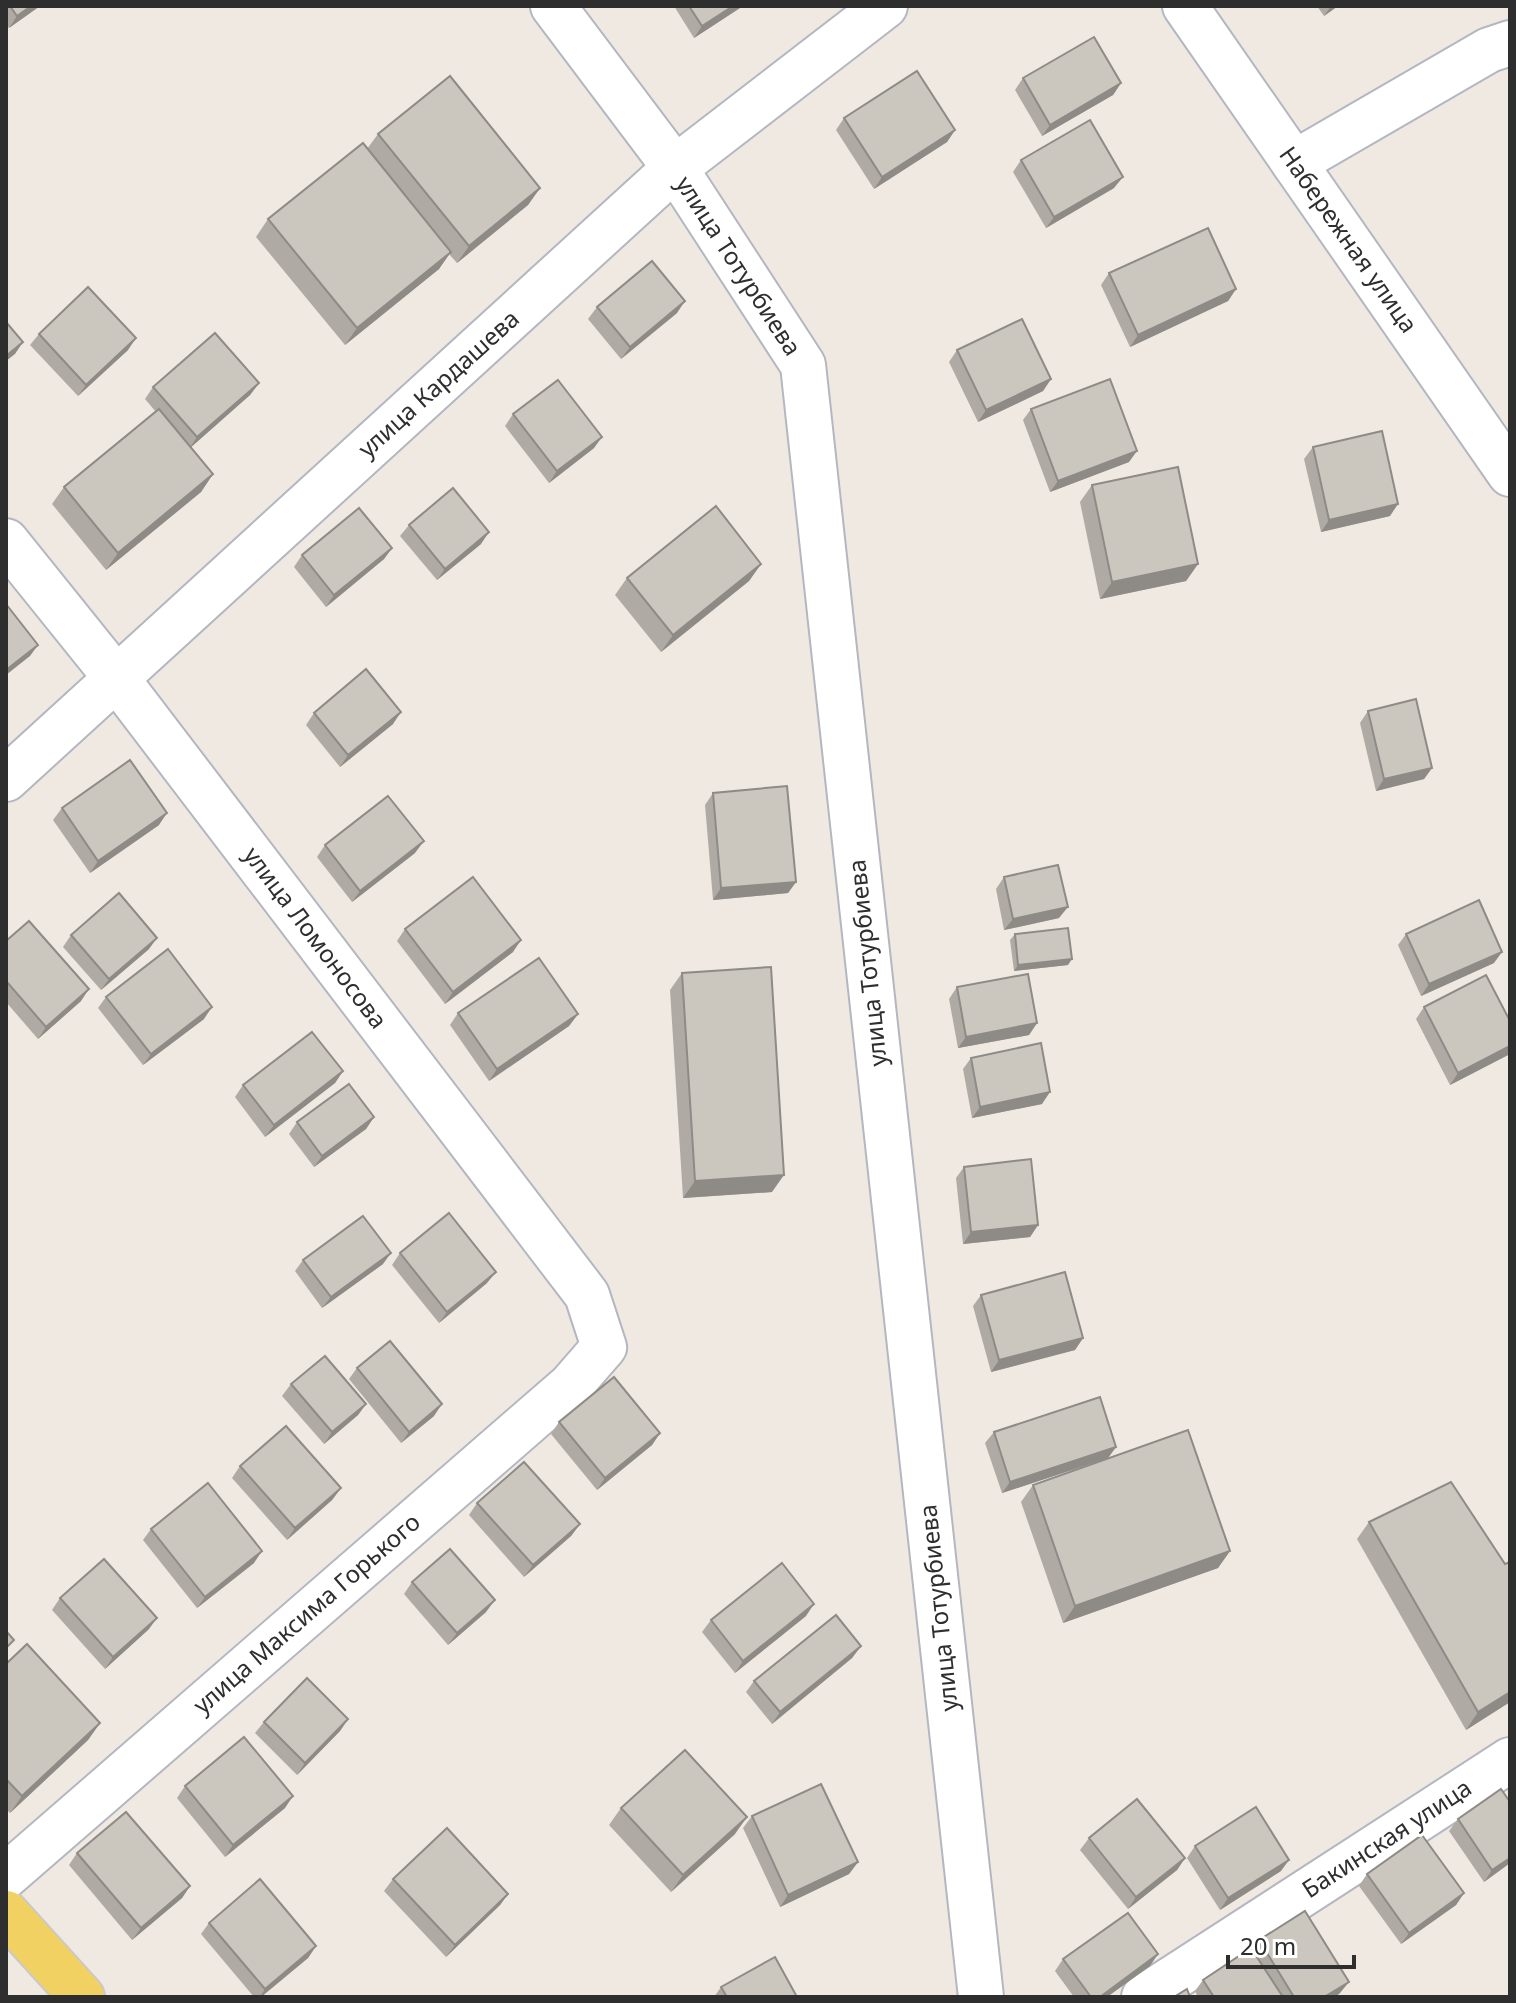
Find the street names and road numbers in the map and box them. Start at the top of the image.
street label: Набережная улица [1272,139,1426,339]
street label: улица Тотурбиева [669,169,810,361]
street label: улица Кардашева [350,302,526,464]
street label: улица Ломоносова [237,839,395,1035]
street label: улица Тотурбиева [839,858,894,1068]
street label: улица Тотурбиева [910,1503,965,1713]
street label: улица Максима Горького [186,1505,427,1721]
street label: Бакинская улица [1295,1771,1477,1905]

